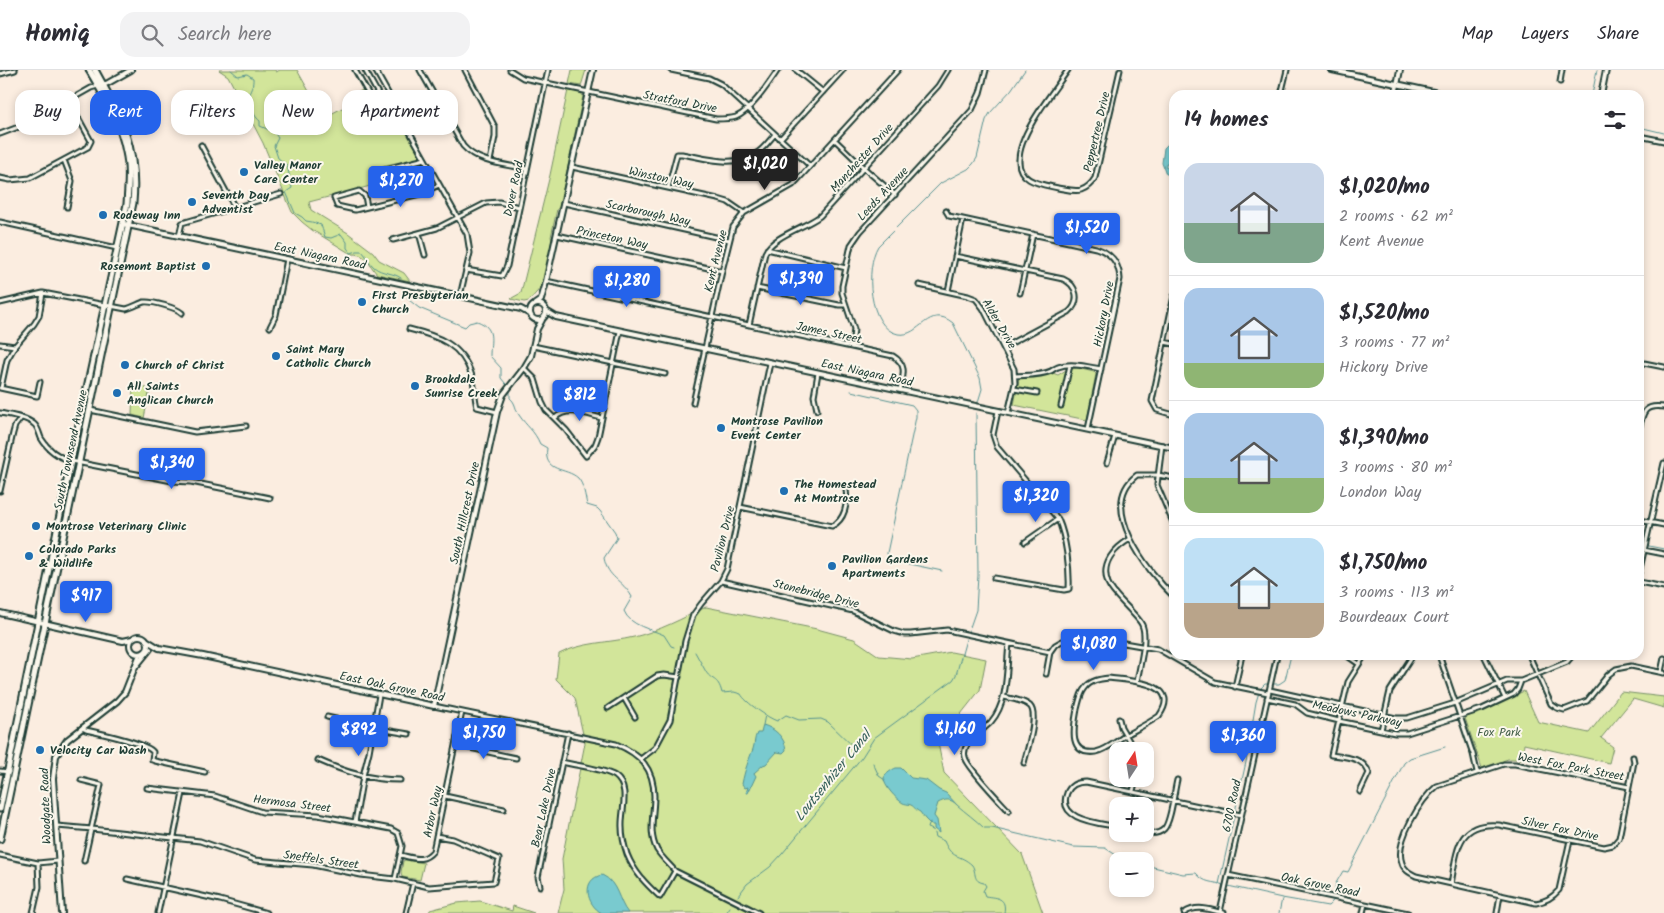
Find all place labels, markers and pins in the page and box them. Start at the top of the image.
pin: $1,020 [724,148,806,191]
place label: Valley Manor Care Center [254,156,322,189]
marker: Valley Manor Care Center [238,166,250,178]
pin: $1,270 [360,166,442,208]
place label: Seventh Day Adventist [202,186,270,219]
marker: Seventh Day Adventist [186,196,198,208]
place label: Rodeway Inn [113,206,181,225]
marker: Rodeway Inn [97,209,109,221]
pin: $1,520 [1046,212,1128,255]
place label: Rosemont Baptist [100,257,197,276]
marker: Rosemont Baptist [200,260,212,272]
pin: $1,390 [760,264,842,306]
pin: $1,280 [586,266,668,308]
place label: First Presbyterian Church [372,286,469,319]
marker: First Presbyterian Church [356,296,368,308]
place label: Saint Mary Catholic Church [286,340,371,373]
marker: Saint Mary Catholic Church [270,350,282,362]
place label: Church of Christ [135,356,225,375]
marker: Church of Christ [119,359,131,371]
place label: Brookdale Sunrise Creek [425,370,498,403]
place label: All Saints Anglican Church [127,377,214,410]
marker: Brookdale Sunrise Creek [409,380,421,392]
pin: $812 [550,380,610,422]
marker: All Saints Anglican Church [111,387,123,399]
place label: Montrose Pavilion Event Center [731,412,823,445]
marker: Montrose Pavilion Event Center [715,422,727,434]
pin: $1,340 [131,448,213,490]
place label: The Homestead At Montrose [794,475,877,508]
pin: $1,320 [995,480,1077,523]
marker: The Homestead At Montrose [778,485,790,497]
place label: Montrose Veterinary Clinic [46,517,187,536]
marker: Montrose Veterinary Clinic [30,520,42,532]
place label: Colorado Parks & Wildlife [39,540,117,573]
marker: Colorado Parks & Wildlife [23,550,35,562]
place label: Pavilion Gardens Apartments [842,550,929,583]
marker: Pavilion Gardens Apartments [826,560,838,572]
pin: $917 [56,580,116,623]
pin: $1,080 [1053,628,1135,671]
pin: $892 [329,714,389,757]
pin: $1,160 [914,714,996,756]
pin: $1,750 [443,718,525,760]
pin: $1,360 [1202,720,1284,763]
place label: Velocity Car Wash [50,741,147,760]
marker: Velocity Car Wash [34,744,46,756]

